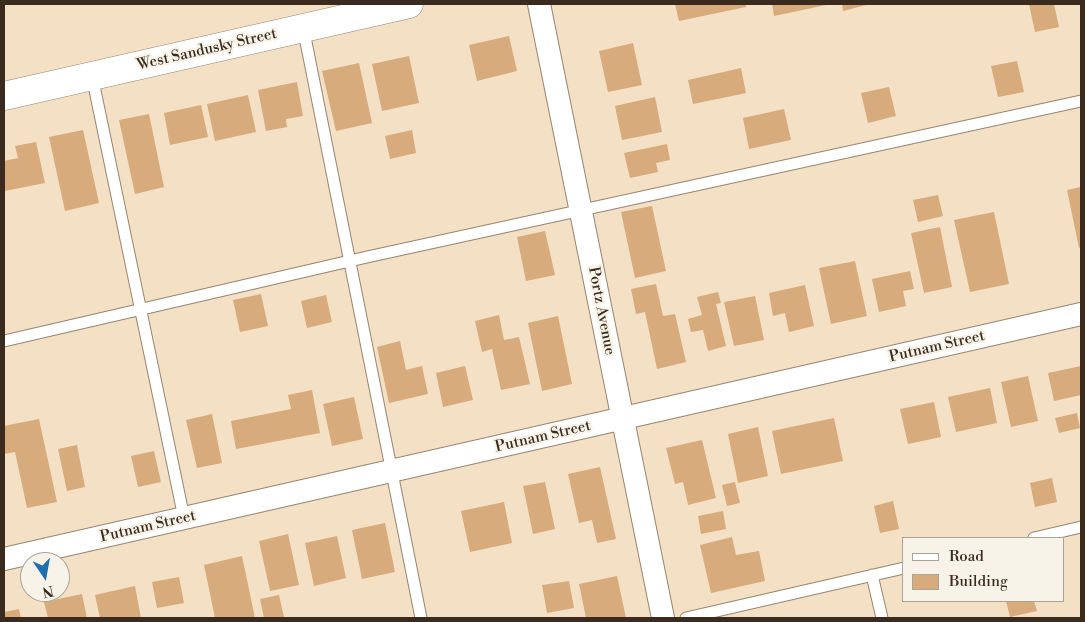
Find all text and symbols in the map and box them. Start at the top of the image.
street label: West Sandusky Street [135,25,279,75]
street label: Portz Avenue [584,265,618,357]
street label: Putnam Street [887,327,987,367]
street label: Putnam Street [493,417,593,457]
street label: Putnam Street [98,507,198,547]
legend [902,537,1065,602]
text: Road [949,547,984,566]
north arrow [20,552,70,602]
text: Building [949,572,1008,591]
text: N [41,581,55,601]

